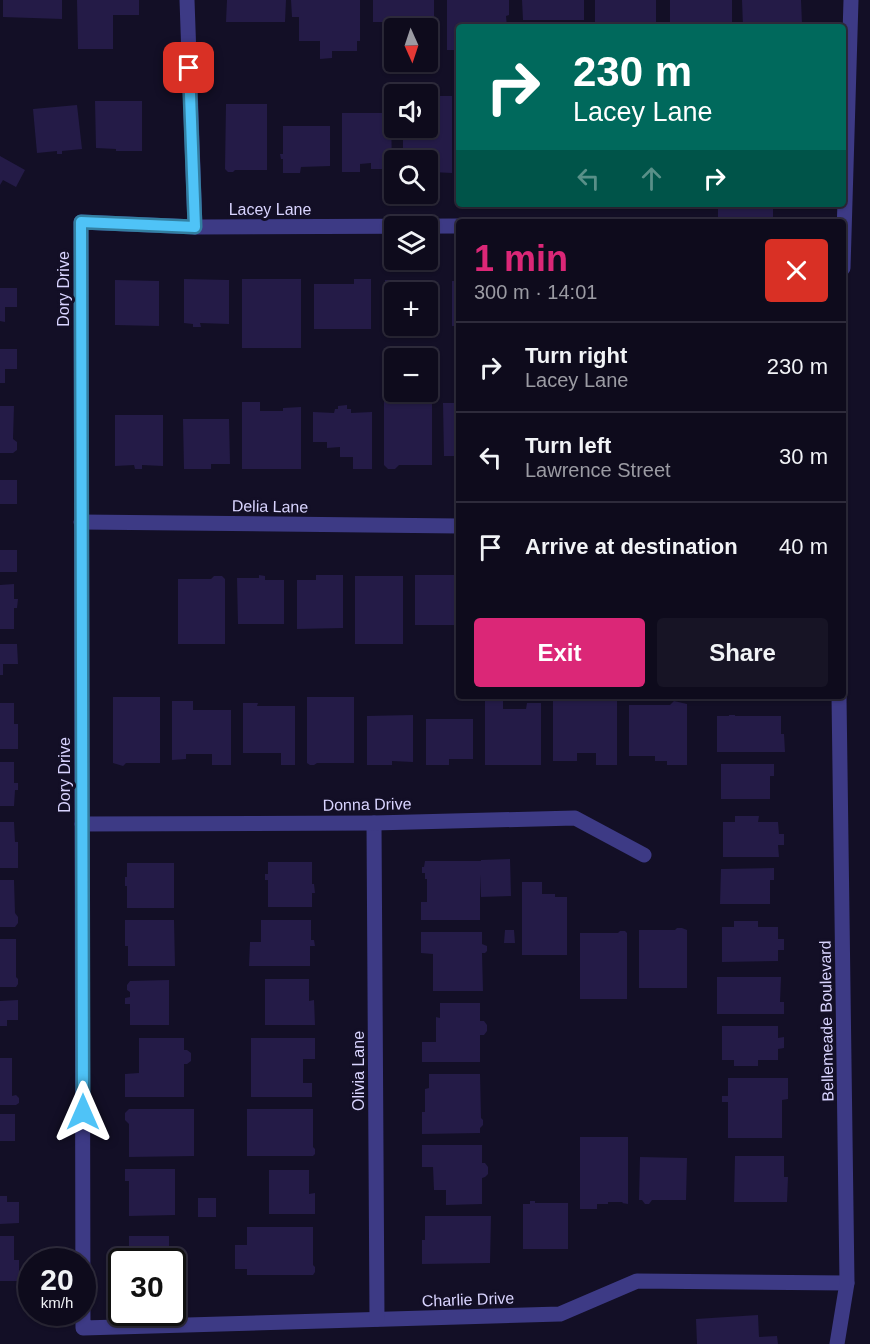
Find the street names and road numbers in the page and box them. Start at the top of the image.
street label: Lacey Lane [229,201,311,218]
street label: Dory Drive [55,251,72,327]
street label: Delia Lane [232,497,308,516]
street label: Dory Drive [56,737,73,813]
street label: Donna Drive [322,795,412,814]
street label: Bellemeade Boulevard [817,940,836,1102]
street label: Olivia Lane [350,1031,367,1111]
street label: Charlie Drive [422,1289,515,1310]

